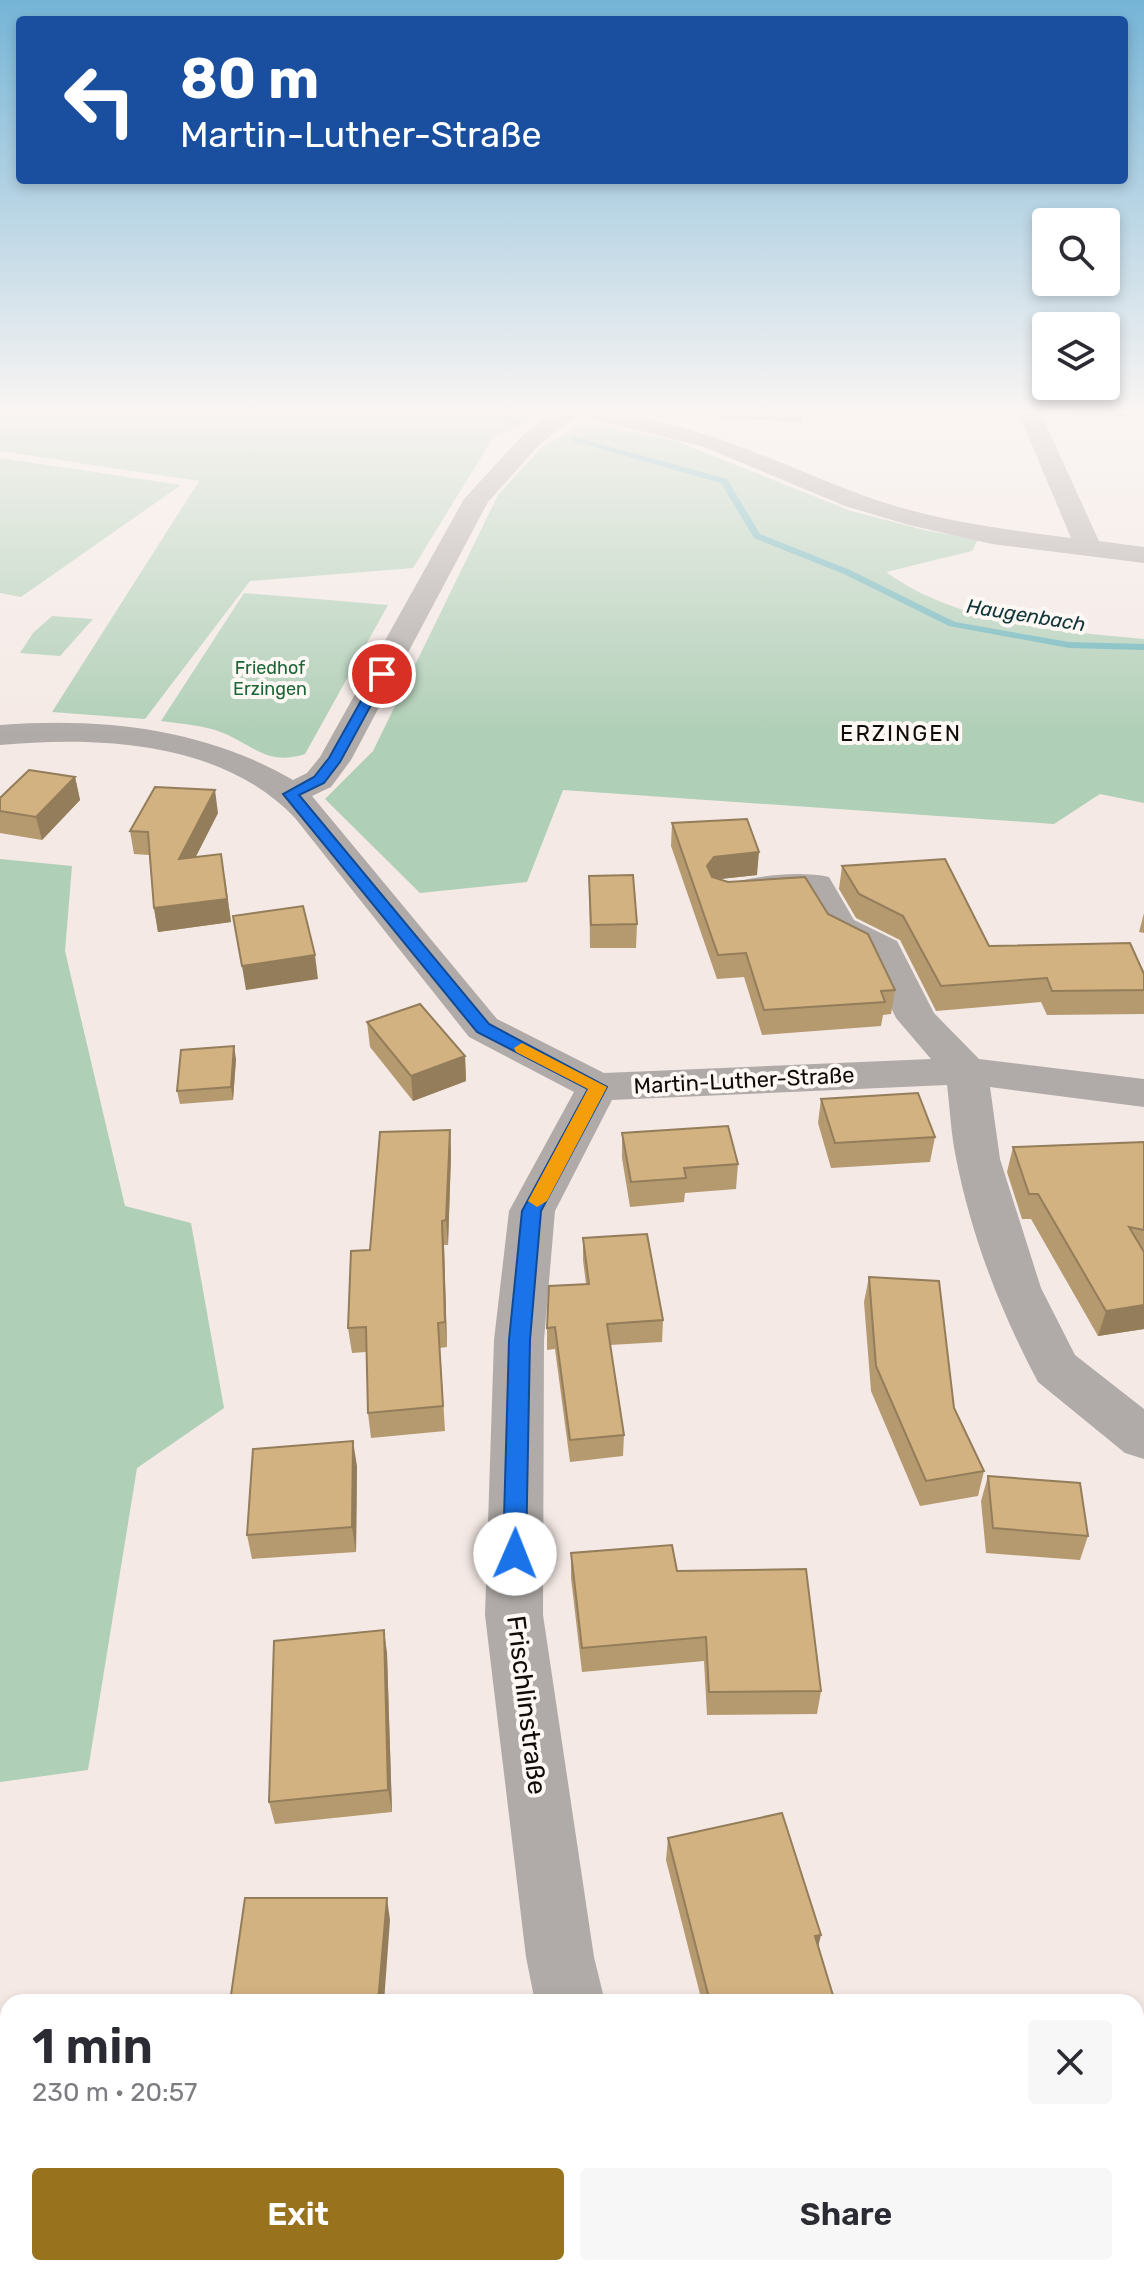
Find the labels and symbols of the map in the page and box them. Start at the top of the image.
water label: Haugenbach [965,594,1087,636]
pin [348,640,416,708]
park label: Friedhof Erzingen [233,657,307,700]
district label: ERZINGEN [840,720,962,747]
street label: Martin-Luther-Straße [633,1061,855,1100]
position arrow [473,1512,557,1596]
street label: Frischlinstraße [500,1614,553,1796]

